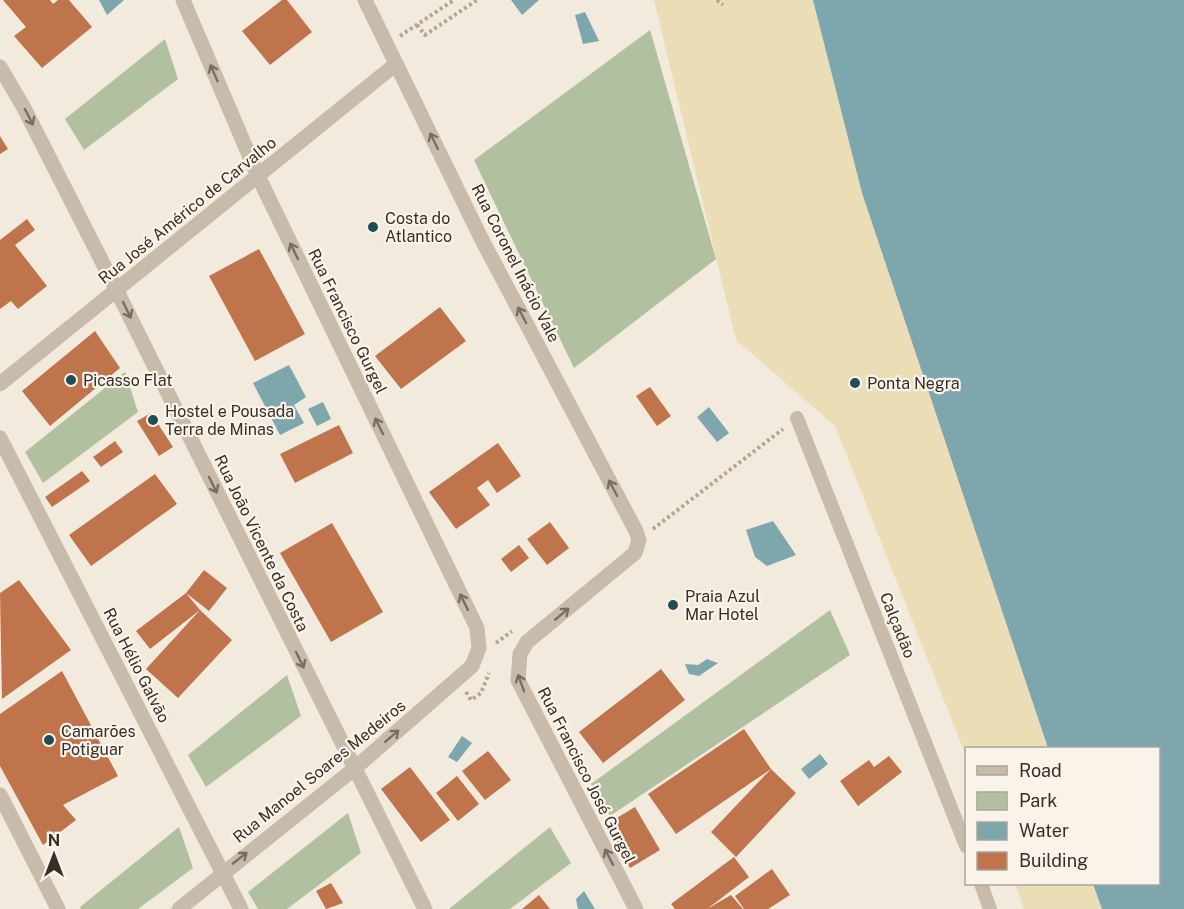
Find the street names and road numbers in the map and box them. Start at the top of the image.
street label: Rua José Américo de Carvalho [95,133,280,288]
street label: Rua Coronel Inácio Vale [467,181,564,345]
street label: Rua Francisco Gurgel [304,246,391,397]
street label: Rua João Vicente da Costa [210,452,313,635]
street label: Calçadão [876,590,919,661]
street label: Rua Hélio Galvão [99,605,174,726]
street label: Rua Francisco José Gurgel [534,684,639,867]
street label: Rua Manoel Soares Medeiros [229,696,409,847]

